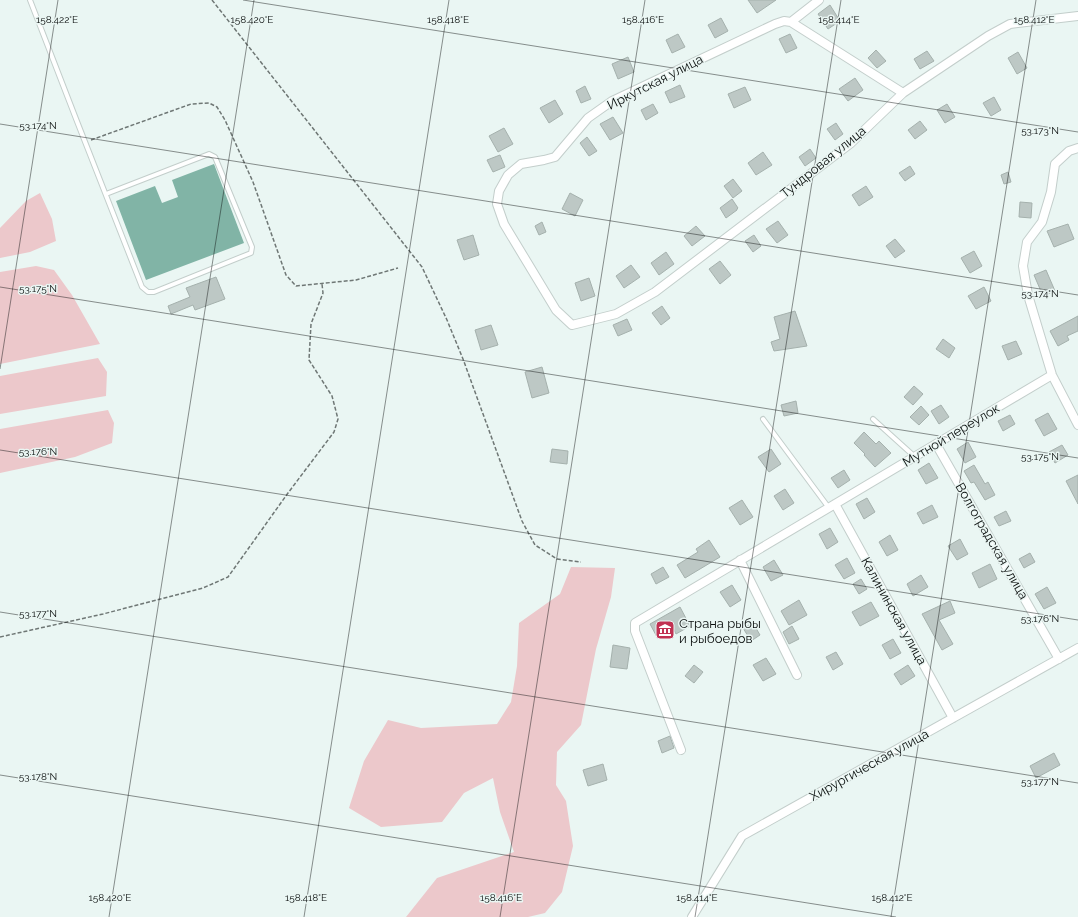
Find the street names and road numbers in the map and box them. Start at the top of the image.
street label: Иркутская улица [605,51,705,113]
street label: Тундровая улица [777,123,869,201]
street label: Мутной переулок [900,400,1002,470]
street label: Волгоградская улица [952,480,1032,602]
street label: Калининская улица [858,555,930,667]
street label: Хирургическая улица [807,726,931,804]

